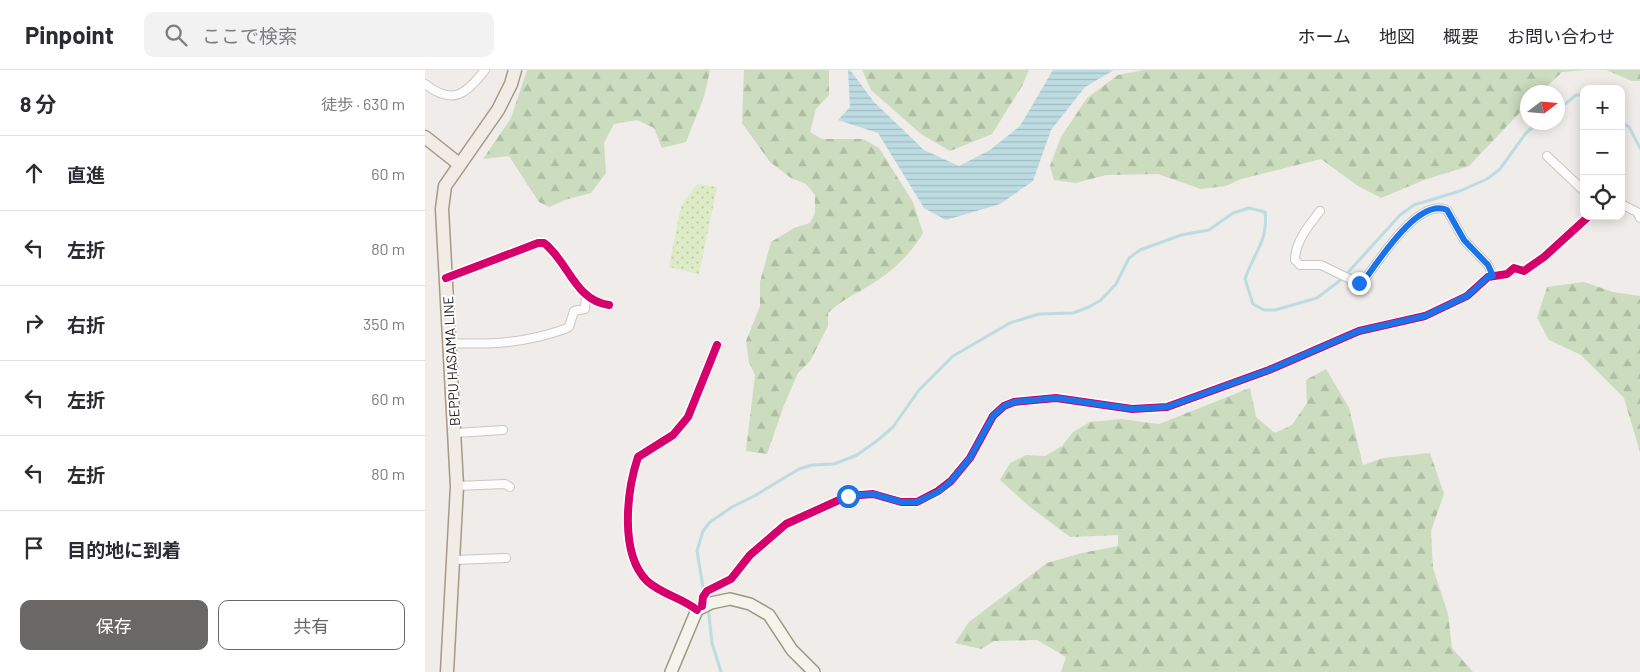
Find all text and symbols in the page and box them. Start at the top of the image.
search box [144,12,494,57]
text: Pinpoint [25,20,114,49]
icon: search [162,21,190,49]
text: ここで検索 [202,24,297,47]
text: ホーム [1298,25,1351,47]
text: 地図 [1379,25,1415,47]
text: 概要 [1443,25,1479,47]
text: お問い合わせ [1507,25,1615,47]
north arrow [1520,85,1565,130]
map controls [1580,85,1625,220]
button: + [1580,85,1625,130]
text: 8 分 [20,91,57,116]
text: 徒歩 · 630 m [321,94,405,113]
button: − [1580,130,1625,175]
icon: ahead [20,159,48,187]
text: 直進 [67,163,105,186]
text: 60 m [371,164,405,183]
button: locate [1580,175,1625,220]
icon: left [20,234,48,262]
text: 左折 [67,238,105,261]
text: 80 m [371,239,405,258]
route end [1348,272,1371,295]
street label: BEPPU HASAMA LINE [439,296,463,426]
icon: right [20,309,48,337]
text: 右折 [67,313,105,336]
text: 350 m [363,314,405,333]
icon: left [20,384,48,412]
text: 左折 [67,388,105,411]
text: 60 m [371,389,405,408]
icon: left [20,459,48,487]
text: 左折 [67,463,105,486]
text: 80 m [371,464,405,483]
route start [837,485,860,508]
icon: arrive [20,534,48,562]
text: 目的地に到着 [67,538,181,561]
button: 保存 [20,600,208,650]
button: 共有 [218,600,405,650]

